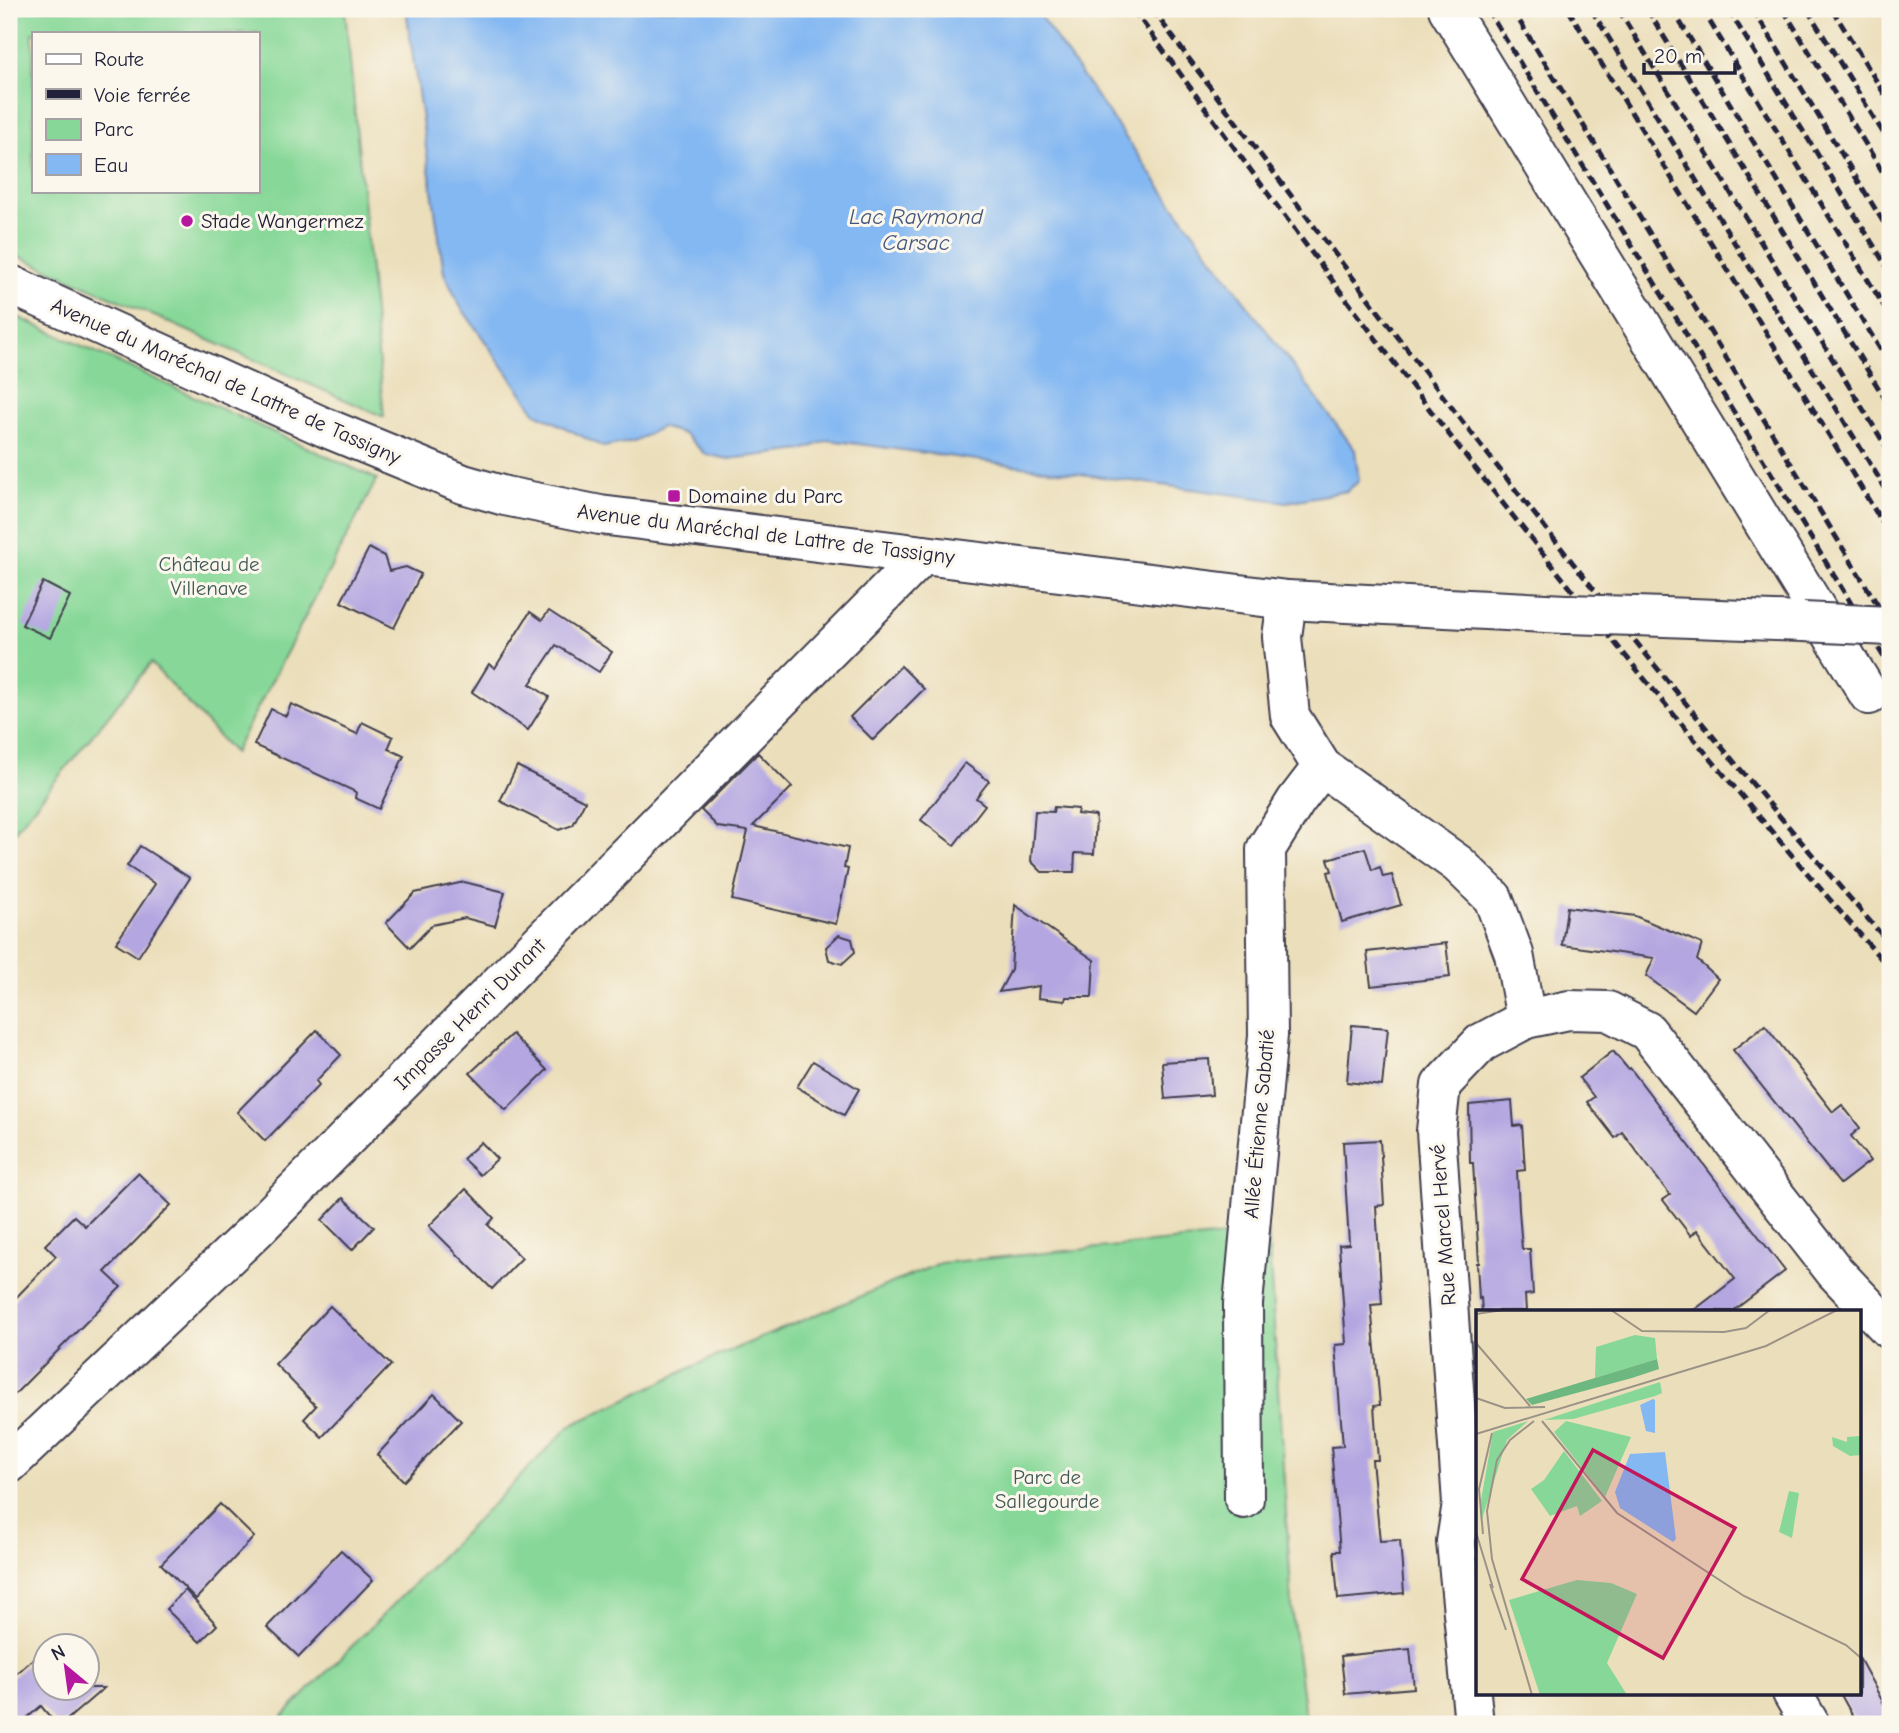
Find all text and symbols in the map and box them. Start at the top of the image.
legend [32,32,259,192]
scale bar [1644,32,1734,76]
text: 20 m [1654,44,1702,68]
text: Route [94,47,144,71]
text: Voie ferrée [94,83,191,107]
text: Parc [94,117,134,141]
text: Eau [94,153,128,177]
water label: Lac Raymond Carsac [849,203,984,256]
place label: Stade Wangermez [201,209,364,233]
marker: Stade Wangermez [179,213,195,229]
street label: Avenue du Maréchal de Lattre de Tassigny [47,293,405,470]
place label: Domaine du Parc [688,484,843,508]
marker: Domaine du Parc [666,488,682,504]
street label: Avenue du Maréchal de Lattre de Tassigny [576,499,957,569]
park label: Château de Villenave [158,552,260,600]
street label: Impasse Henri Dunant [389,933,551,1095]
street label: Allée Étienne Sabatié [1239,1028,1279,1220]
street label: Rue Marcel Hervé [1425,1143,1461,1307]
inset map [1476,1310,1860,1694]
park label: Parc de Sallegourde [995,1465,1099,1513]
north arrow [32,1632,102,1702]
text: N [47,1640,69,1666]

